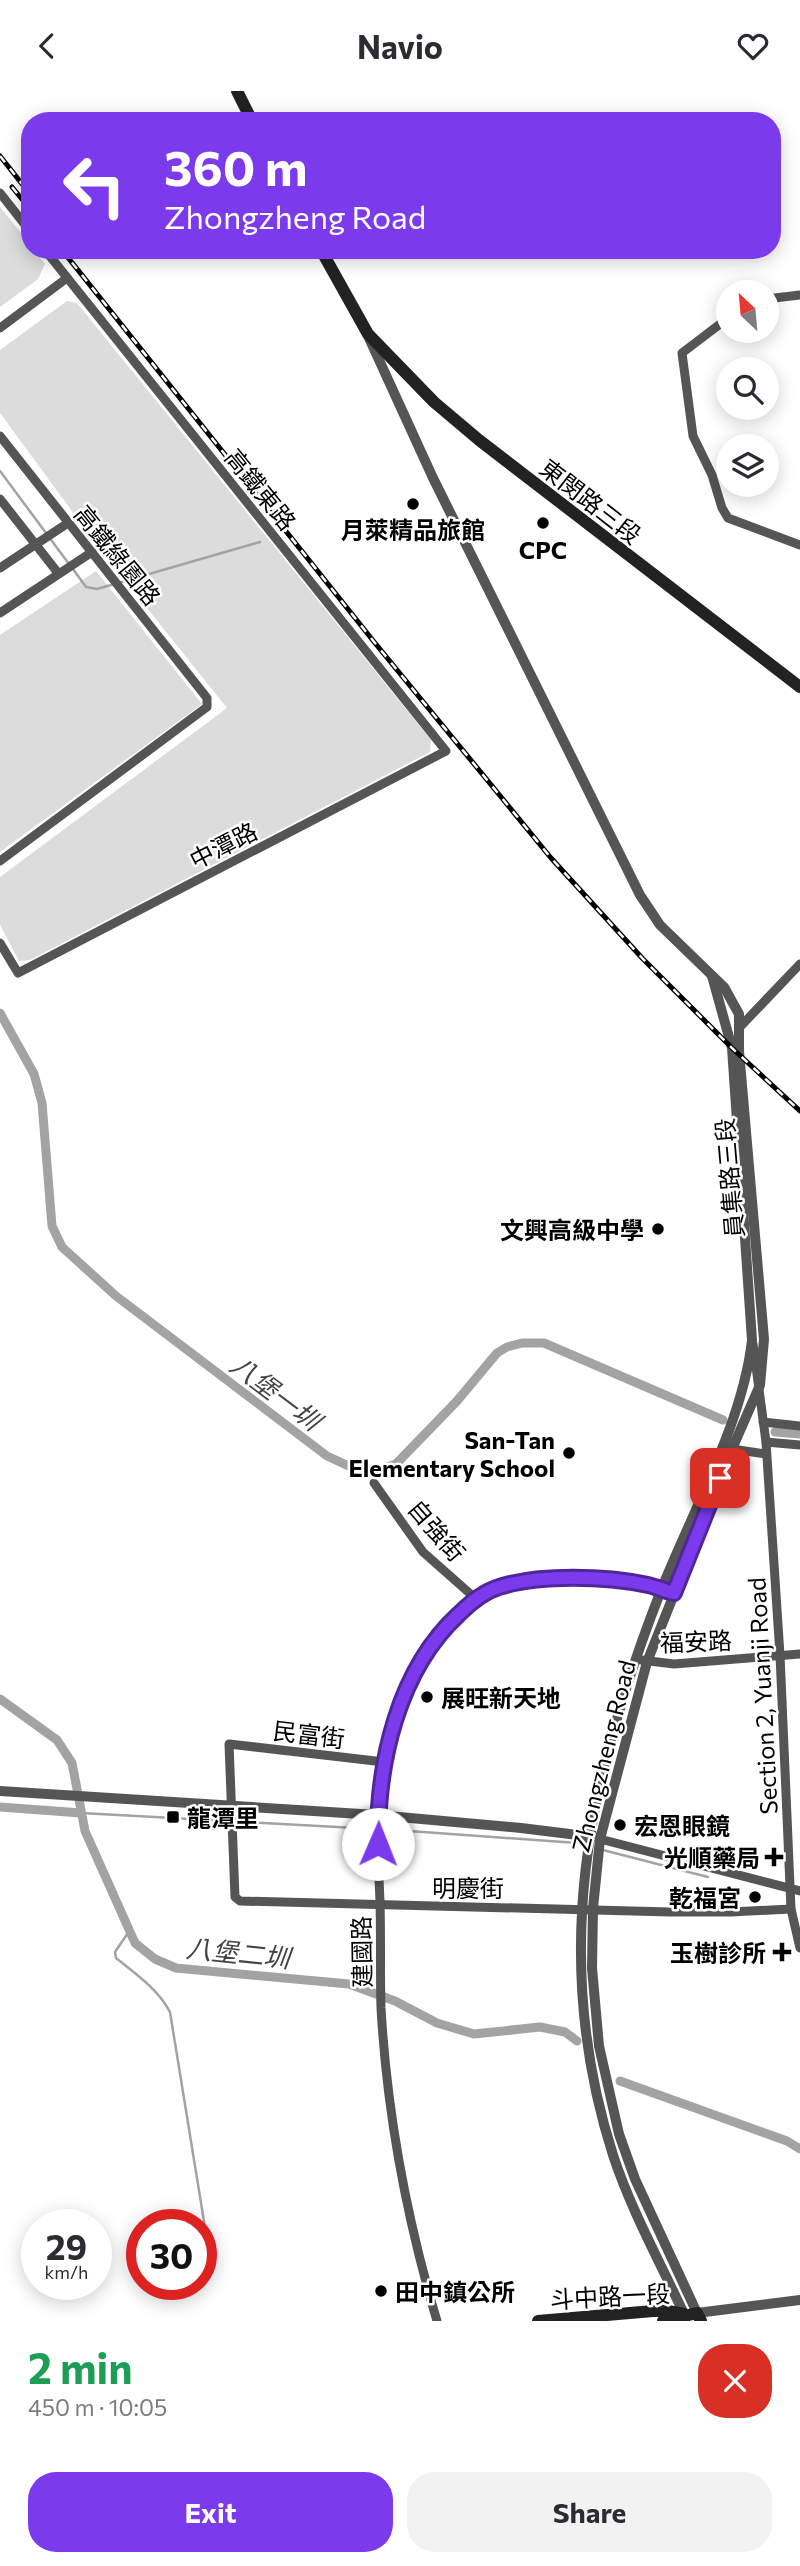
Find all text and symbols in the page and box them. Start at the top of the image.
text: Navio [357,26,443,66]
icon: back [28,27,66,65]
icon: heart [734,27,772,65]
text: 360 m [164,136,307,196]
icon: left [49,140,140,231]
text: Zhongzheng Road [164,196,426,236]
north arrow [716,280,779,343]
map controls [716,280,779,497]
button: search [716,357,779,420]
button: layers [716,434,779,497]
street label: 高鐵東路 [220,443,302,535]
street label: 東閔路三段 [535,453,647,549]
marker: 月萊精品旅館 [405,496,421,512]
street label: 高鐵綠園路 [69,499,167,611]
place label: 月萊精品旅館 [341,515,485,544]
marker: CPC [535,515,551,531]
place label: CPC [519,535,567,564]
street label: 中潭路 [184,816,262,874]
street label: 員集路三段 [709,1117,749,1239]
place label: 文興高級中學 [500,1215,644,1244]
marker: 文興高級中學 [650,1221,666,1237]
water label: 八堡一圳 [225,1348,330,1438]
place label: San-Tan Elementary School [348,1425,555,1482]
marker: San-Tan Elementary School [561,1445,577,1461]
pin [690,1448,750,1508]
icon: arrive [701,1459,739,1497]
street label: 自強街 [402,1493,472,1567]
street label: Section 2, Yuanji Road [741,1577,783,1815]
street label: 福安路 [660,1625,732,1657]
street label: Zhongzheng Road [565,1657,641,1855]
place label: 展旺新天地 [441,1683,561,1712]
marker: 展旺新天地 [419,1689,435,1705]
street label: 民富街 [272,1715,346,1753]
place label: 龍潭里 [187,1803,259,1832]
position arrow [341,1807,415,1881]
marker: 龍潭里 [165,1809,181,1825]
place label: 宏恩眼鏡 [634,1811,730,1840]
marker: 宏恩眼鏡 [612,1817,628,1833]
place label: 光順藥局 [664,1843,760,1872]
marker: 光順藥局 [766,1849,782,1865]
street label: 明慶街 [432,1873,504,1902]
place label: 乾福宮 [669,1883,741,1912]
marker: 乾福宮 [747,1889,763,1905]
street label: 建國路 [346,1916,376,1988]
water label: 八堡二圳 [185,1931,295,1973]
place label: 玉樹診所 [670,1938,766,1967]
marker: 玉樹診所 [772,1942,792,1962]
speed limit sign: 30 [126,2209,217,2300]
text: 29 [46,2224,87,2267]
text: km/h [45,2261,88,2283]
place label: 田中鎮公所 [395,2277,515,2306]
street label: 斗中路一段 [549,2278,671,2314]
marker: 田中鎮公所 [373,2283,389,2299]
text: 2 min [28,2341,133,2393]
button: close [698,2344,772,2418]
text: 450 m · 10:05 [28,2393,167,2421]
button: Exit [28,2472,393,2552]
button: Share [407,2472,772,2552]

